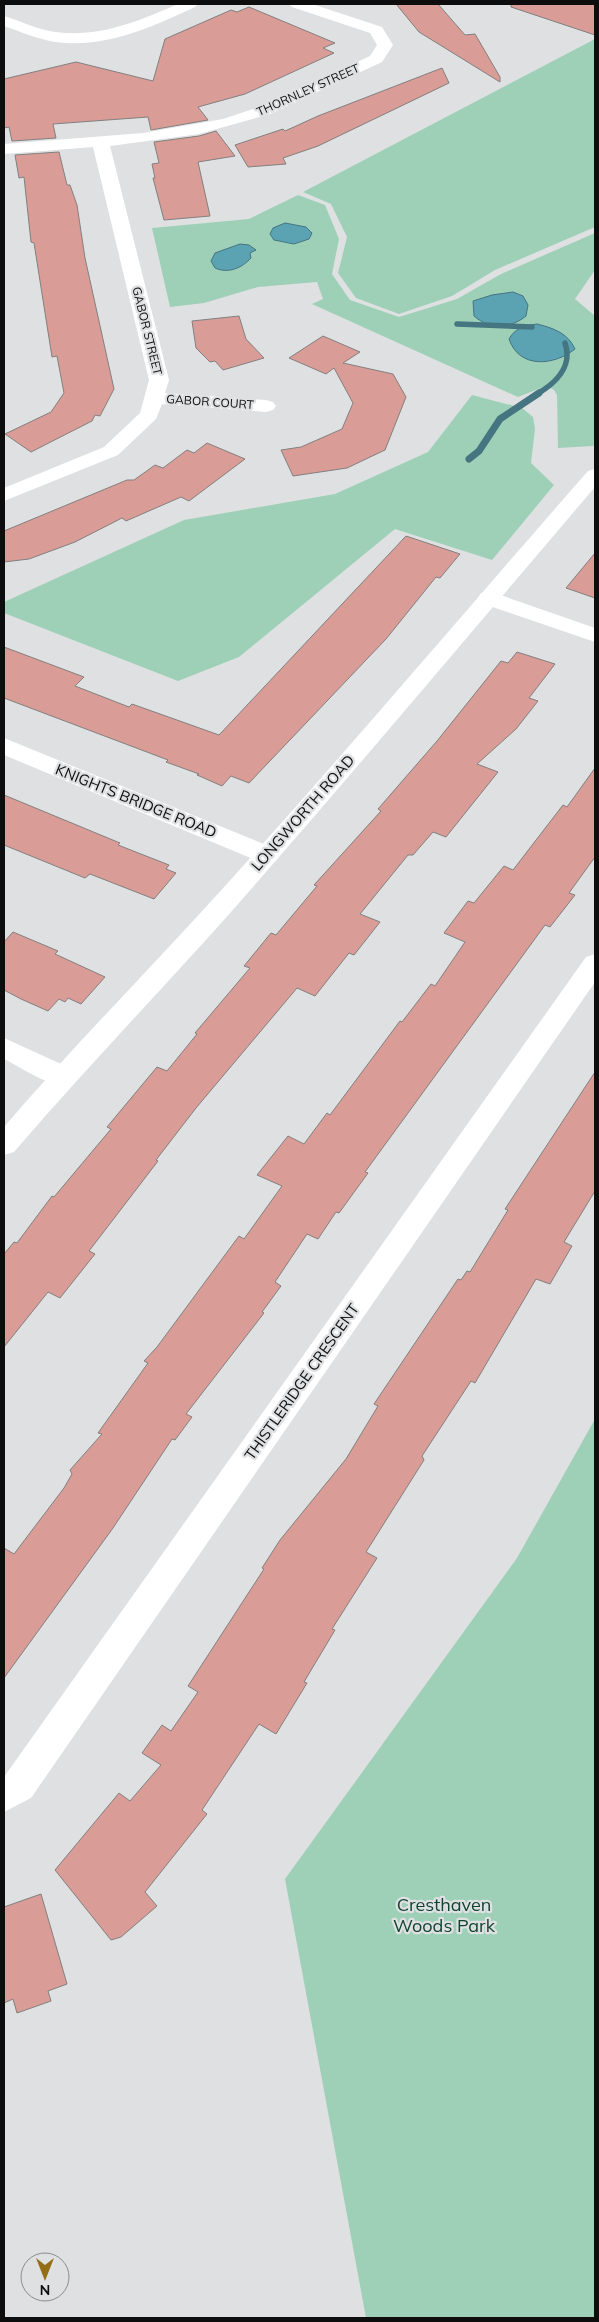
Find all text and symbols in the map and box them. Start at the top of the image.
street label: THORNLEY STREET [254,60,362,119]
street label: GABOR STREET [129,285,166,377]
street label: GABOR COURT [166,391,255,412]
street label: LONGWORTH ROAD [247,751,358,875]
street label: KNIGHTS BRIDGE ROAD [53,759,220,842]
street label: THISTLERIDGE CRESCENT [240,1300,363,1464]
park label: Cresthaven Woods Park [393,1893,496,1937]
north arrow [20,2252,70,2302]
text: N [40,2281,50,2299]

